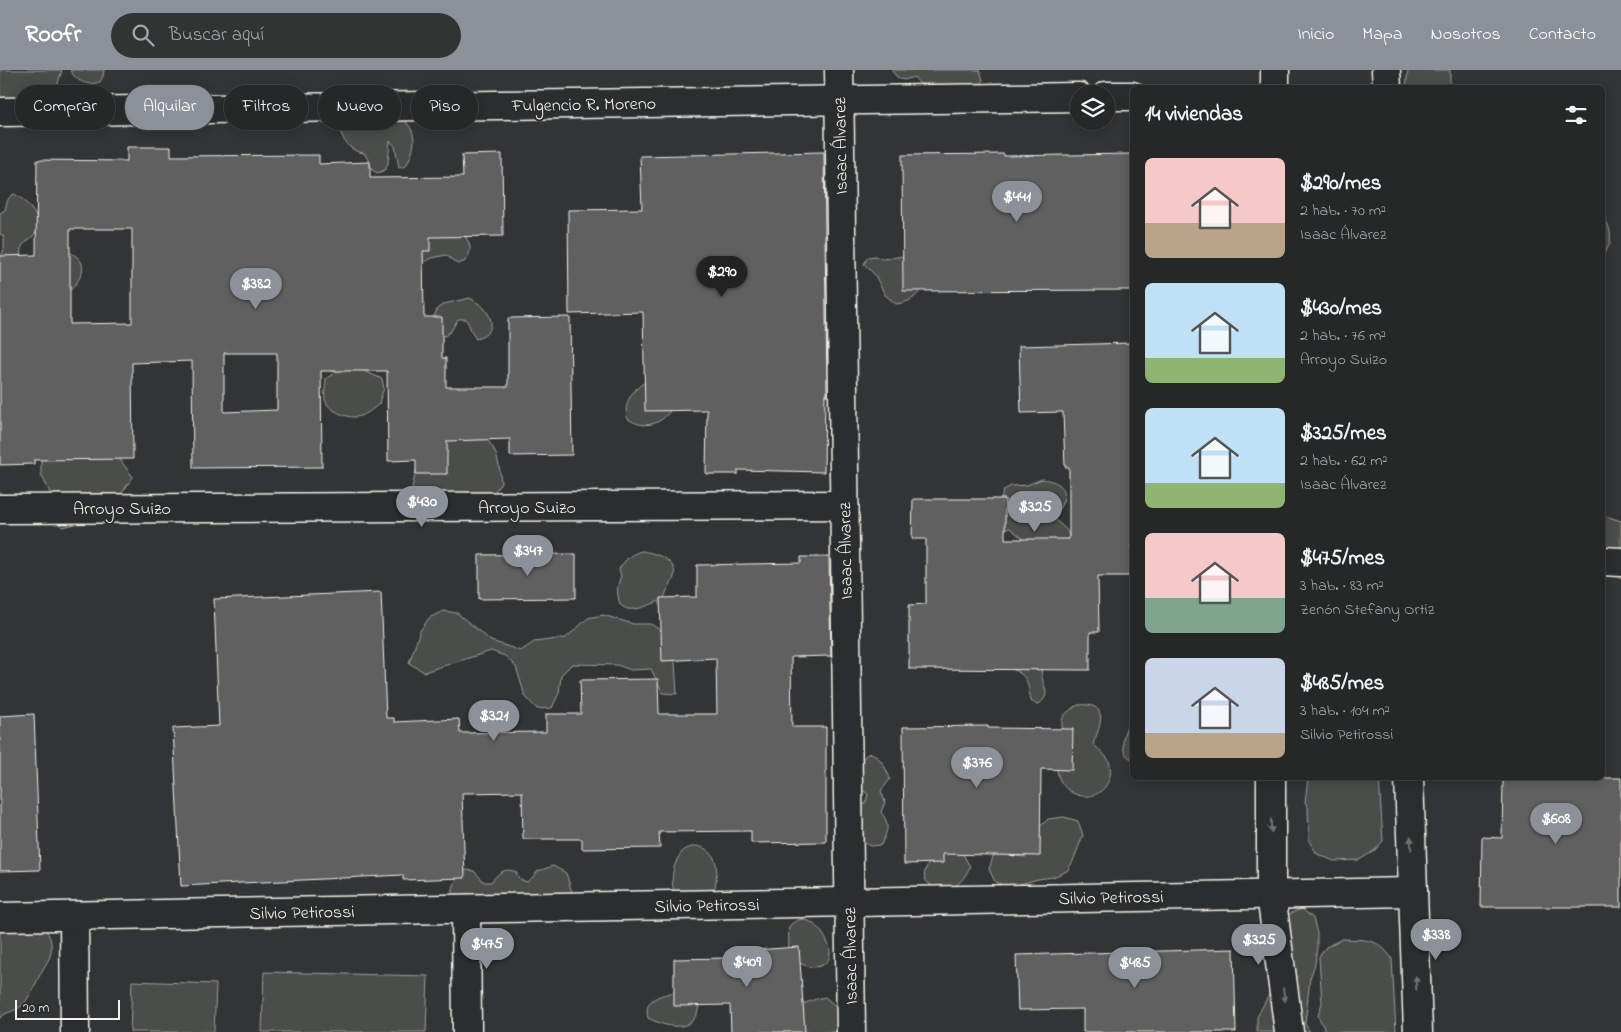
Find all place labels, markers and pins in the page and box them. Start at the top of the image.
pin: $441 [987,180,1047,223]
pin: $290 [692,256,752,298]
pin: $382 [226,268,286,310]
pin: $430 [392,486,452,528]
pin: $325 [1005,490,1065,533]
pin: $347 [498,534,558,577]
pin: $321 [464,700,524,742]
pin: $376 [947,746,1007,789]
pin: $608 [1526,802,1586,845]
pin: $338 [1406,918,1466,961]
pin: $325 [1229,924,1289,966]
pin: $475 [457,928,517,970]
pin: $409 [717,946,777,988]
pin: $485 [1105,946,1165,989]

